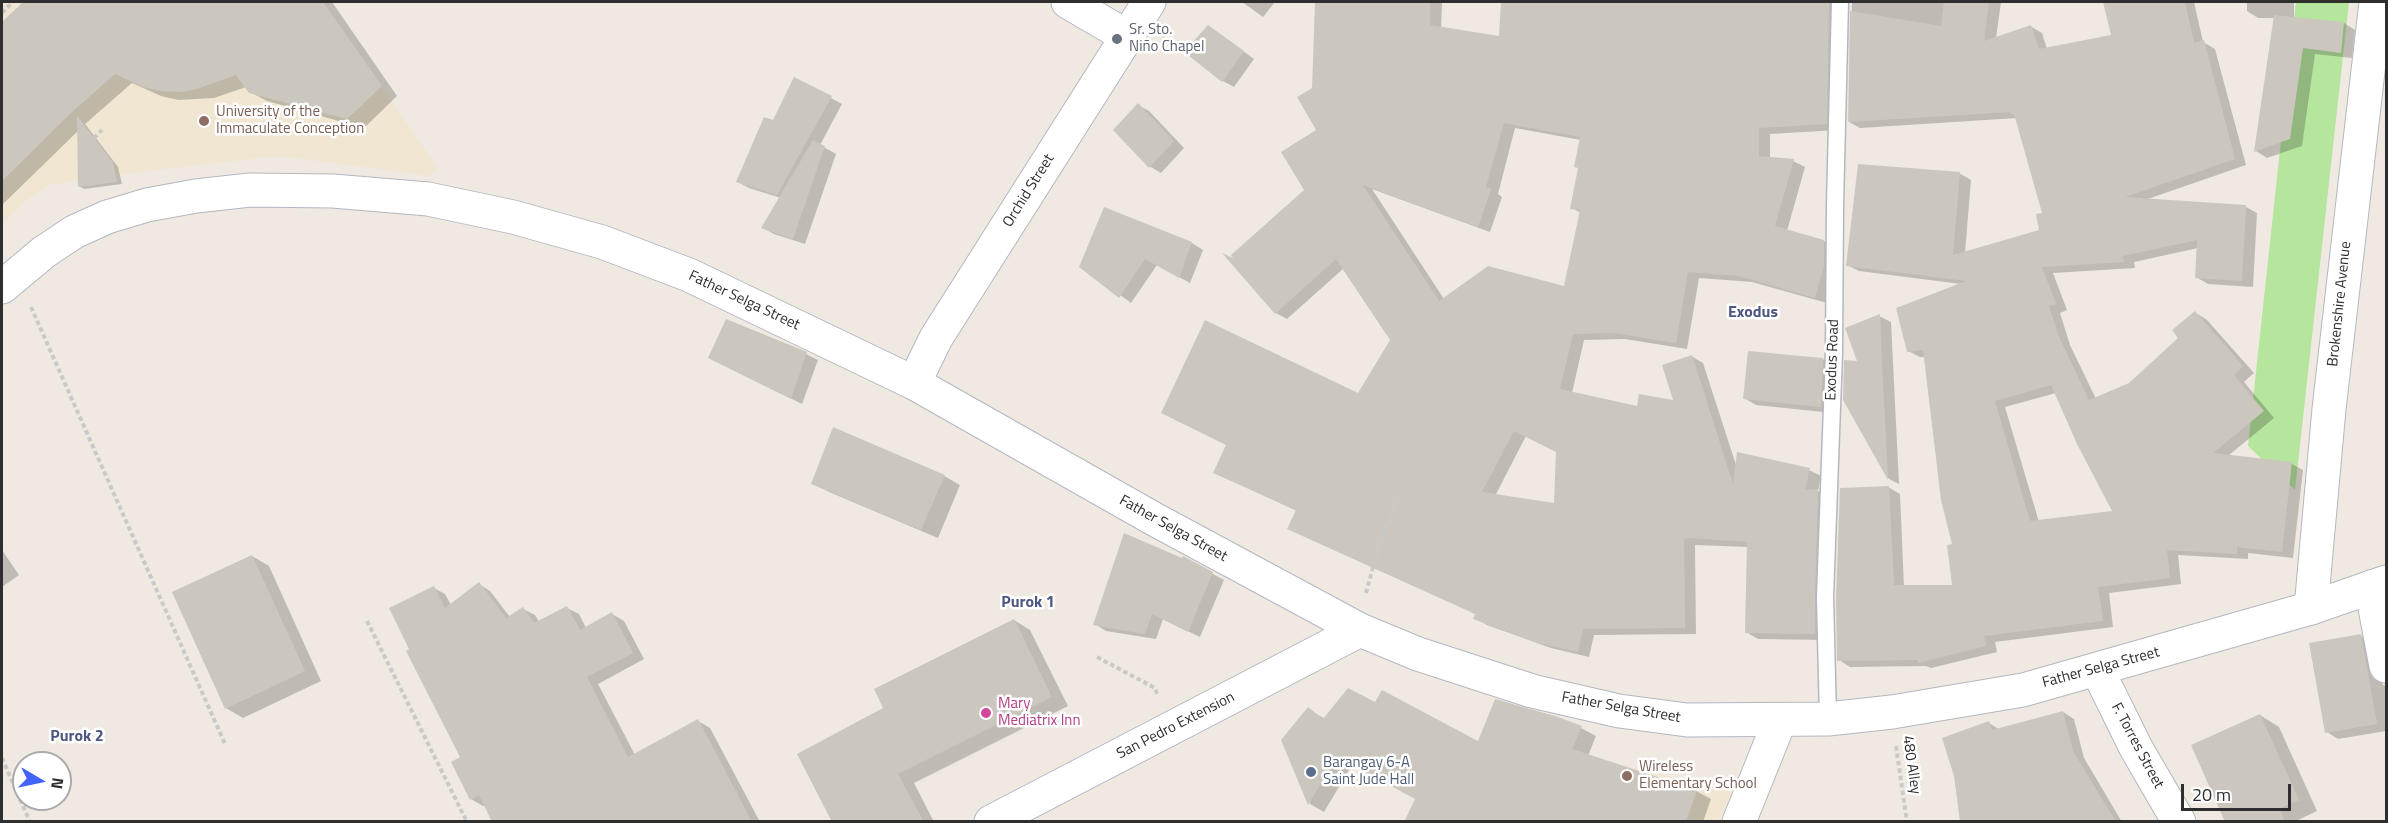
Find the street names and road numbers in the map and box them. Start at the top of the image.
street label: Orchid Street [999,151,1059,231]
street label: Brokenshire Avenue [2324,240,2356,368]
street label: Father Selga Street [686,267,802,335]
street label: Exodus Road [1823,319,1843,401]
street label: Father Selga Street [1116,492,1230,566]
street label: Father Selga Street [2040,644,2162,692]
street label: San Pedro Extension [1114,689,1238,763]
street label: Father Selga Street [1560,689,1682,727]
street label: F. Torres Street [2107,700,2167,792]
street label: 480 Alley [1898,735,1924,795]

